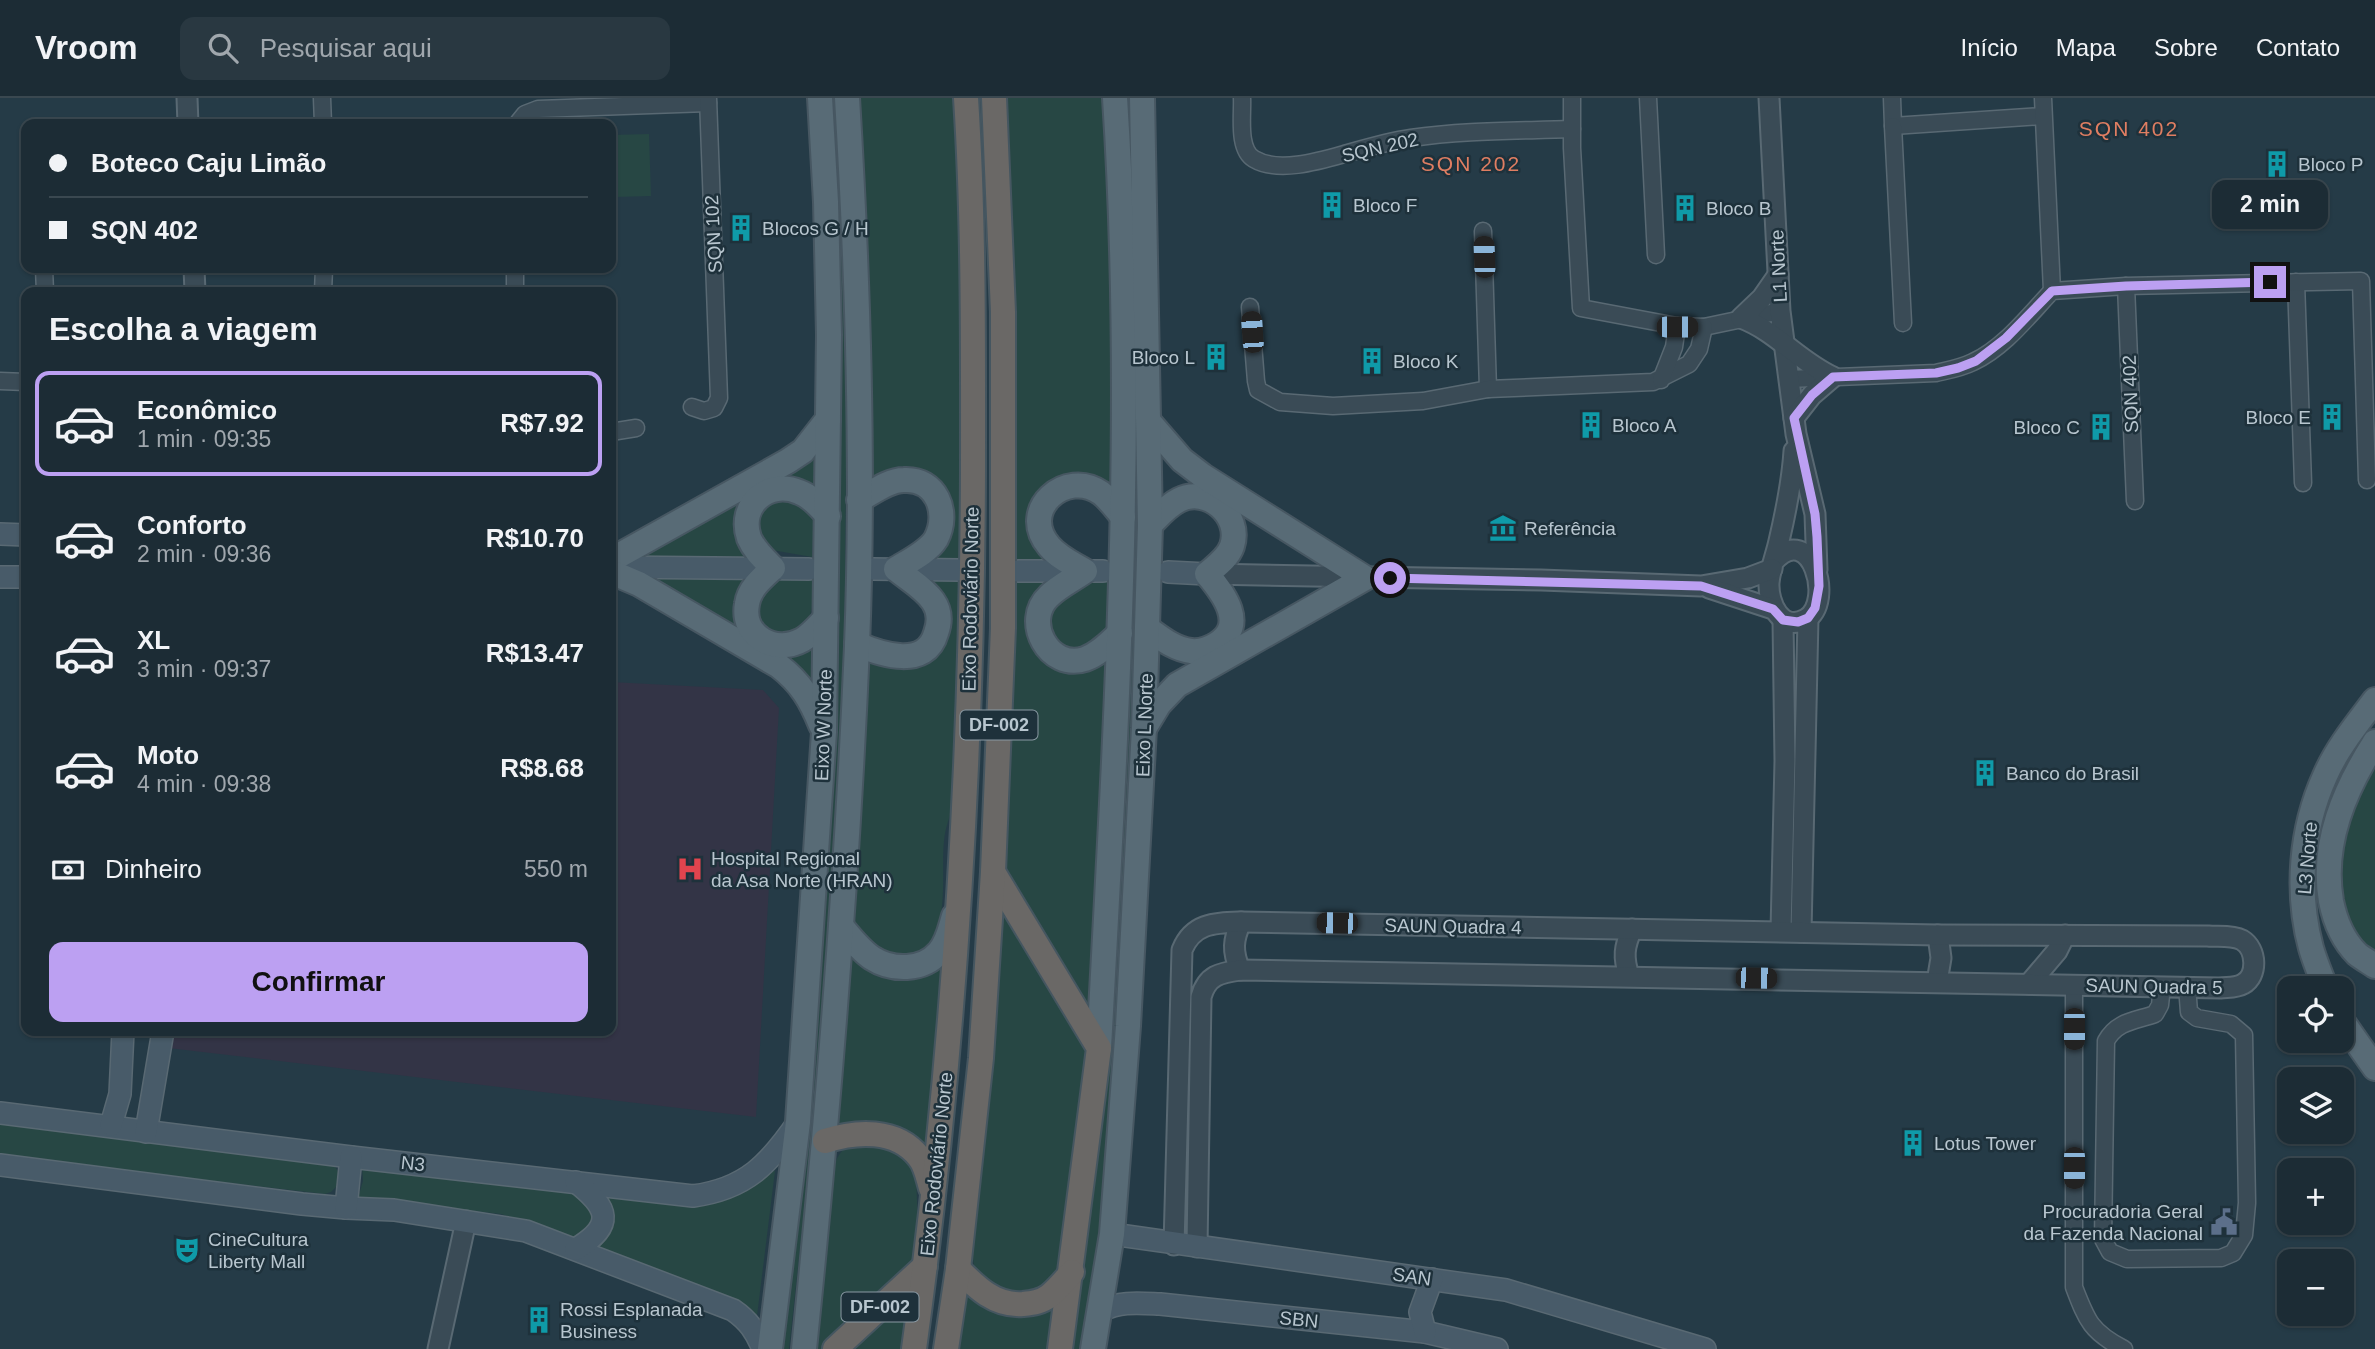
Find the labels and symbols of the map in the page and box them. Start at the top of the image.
district label: SQN 402 [2079,117,2179,140]
street label: SQN 202 [1340,128,1421,167]
building icon: Bloco P [2262,149,2292,179]
district label: SQN 202 [1421,152,1521,175]
place label: Bloco P [2298,154,2363,175]
callout: 2 min [2212,180,2328,230]
building icon: Bloco F [1317,190,1347,220]
building icon: Bloco B [1670,193,1700,223]
street label: SQN 102 [701,194,726,274]
place label: Bloco F [1353,195,1417,216]
place label: Bloco B [1706,198,1771,219]
building icon: Blocos G / H [726,213,756,243]
place label: Blocos G / H [762,218,869,239]
street label: L1 Norte [1766,229,1791,303]
car [1473,236,1496,278]
route end [2254,266,2286,298]
car [1241,310,1264,354]
car [1657,317,1699,338]
building icon: Bloco L [1201,342,1231,372]
building icon: Bloco K [1357,346,1387,376]
place label: Bloco L [1132,347,1195,368]
place label: Bloco K [1393,351,1459,372]
street label: SQN 402 [2119,355,2142,433]
building icon: Bloco E [2317,402,2347,432]
place label: Bloco E [2246,407,2311,428]
building icon: Bloco A [1576,410,1606,440]
building icon: Bloco C [2086,412,2116,442]
place label: Bloco A [1612,415,1677,436]
place label: Bloco C [2013,417,2080,438]
street label: Eixo Rodoviário Norte [958,506,983,692]
museum icon: Referência [1488,513,1518,543]
place label: Referência [1524,518,1616,539]
route start [1374,562,1406,594]
street label: Eixo W Norte [811,669,836,781]
street label: Eixo L Norte [1132,673,1157,777]
road number: DF-002 [960,710,1038,740]
building icon: Banco do Brasil [1970,758,2000,788]
place label: Banco do Brasil [2006,763,2139,784]
street label: L3 Norte [2294,821,2321,895]
place label: Hospital Regional da Asa Norte (HRAN) [711,848,893,891]
hospital icon: Hospital Regional da Asa Norte (HRAN) [675,854,705,884]
car [1316,912,1359,934]
street label: SAUN Quadra 4 [1384,915,1522,938]
car [1735,967,1778,989]
street label: SAUN Quadra 5 [2085,975,2223,998]
car [2064,1008,2085,1050]
street label: Eixo Rodoviário Norte [916,1071,957,1257]
building icon: Lotus Tower [1898,1128,1928,1158]
place label: Lotus Tower [1934,1133,2037,1154]
car [2064,1147,2085,1189]
street label: N3 [400,1152,426,1175]
place label: Procuradoria Geral da Fazenda Nacional [2023,1201,2203,1244]
public building icon: Procuradoria Geral da Fazenda Nacional [2209,1207,2239,1237]
place label: CineCultura Liberty Mall [208,1229,309,1272]
theatre icon: CineCultura Liberty Mall [172,1235,202,1265]
street label: SAN [1391,1263,1433,1290]
road number: DF-002 [842,1292,918,1322]
place label: Rossi Esplanada Business [560,1299,703,1342]
building icon: Rossi Esplanada Business [524,1305,554,1335]
street label: SBN [1278,1307,1319,1332]

